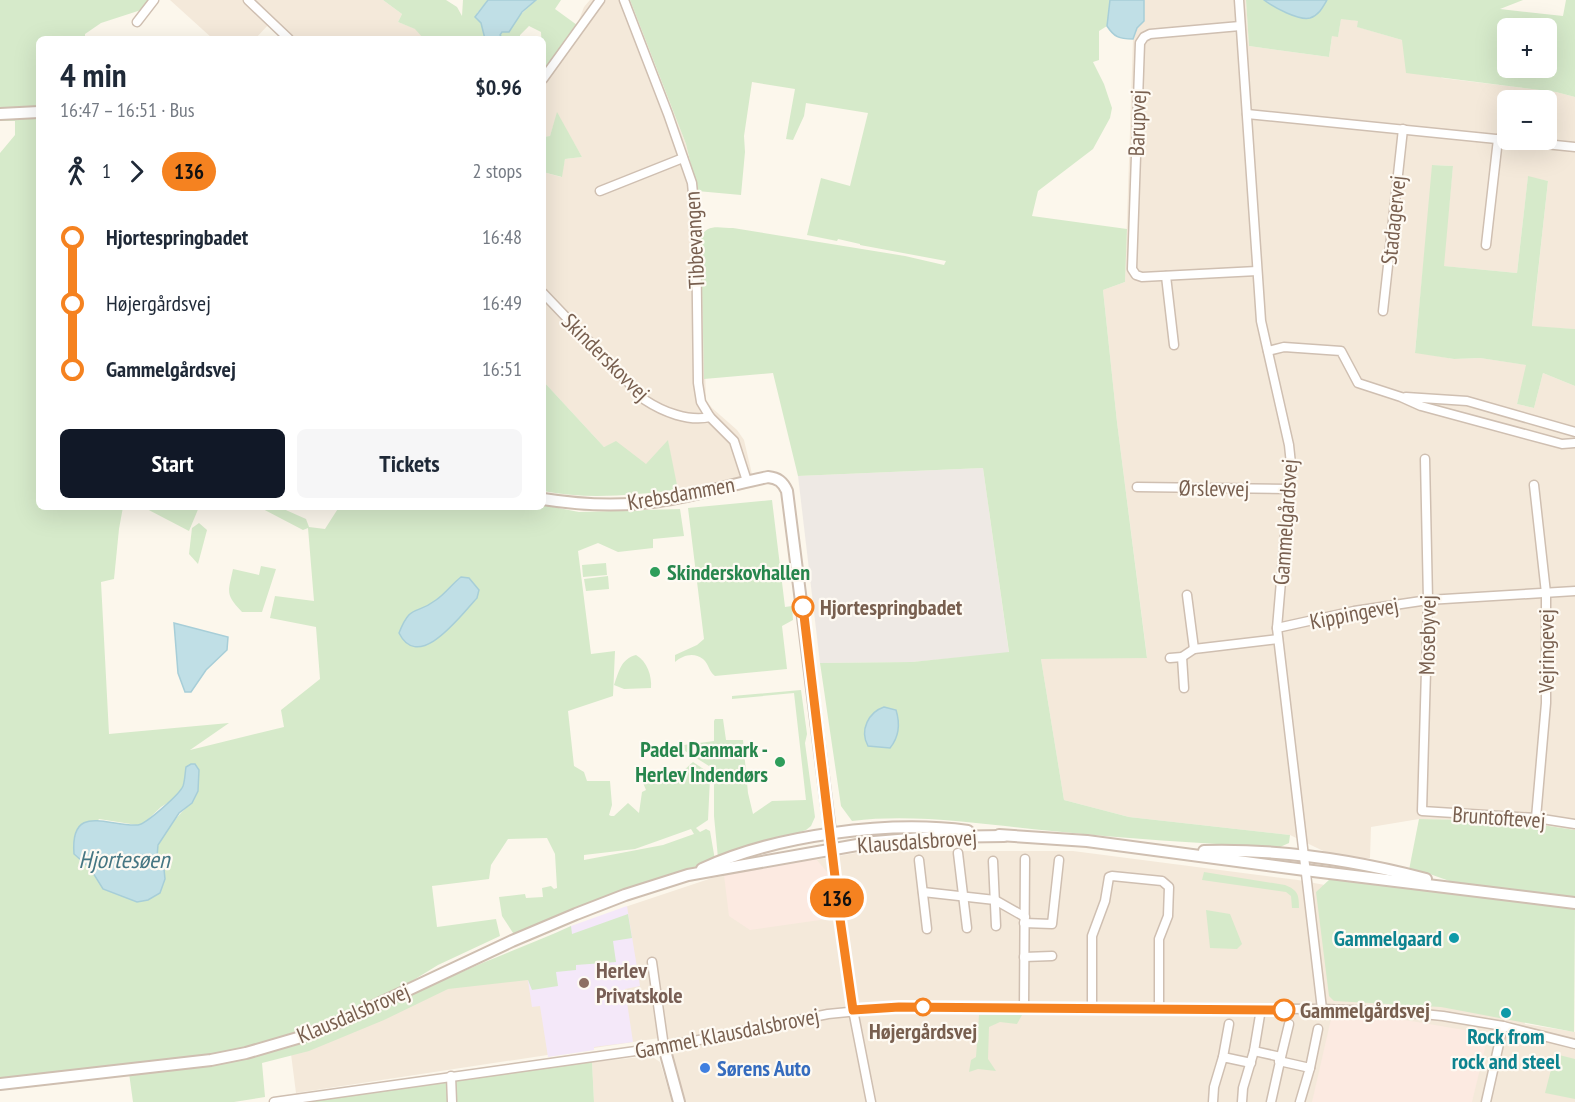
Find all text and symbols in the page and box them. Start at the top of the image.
map controls [1497,18,1557,150]
button: + [1497,18,1557,78]
text: 4 min [60,53,127,96]
text: $0.96 [475,73,522,101]
street label: Barupvej [1122,89,1152,157]
button: − [1497,90,1557,150]
text: 16:47 – 16:51 · Bus [60,97,195,123]
icon: walk [60,155,93,188]
icon: forward [120,155,153,188]
text: 1 [102,158,111,184]
text: 136 [174,158,204,185]
text: 2 stops [473,158,522,184]
street label: Stadagervej [1374,174,1412,266]
street label: Tibbevangen [677,190,711,290]
text: Hjortespringbadet [106,223,248,251]
text: 16:48 [482,224,522,250]
text: Højergårdsvej [106,289,211,317]
text: 16:49 [482,290,522,316]
street label: Skinderskovvej [556,307,656,407]
text: Gammelgårdsvej [106,355,236,383]
text: 16:51 [482,356,522,382]
button: Start [60,429,285,498]
button: Tickets [297,429,522,498]
street label: Gammelgårdsvej [1267,458,1303,586]
street label: Krebsdammen [625,470,737,516]
street label: Ørslevvej [1178,473,1250,503]
place label: Skinderskovhallen [667,558,810,586]
marker: Skinderskovhallen [648,565,662,579]
street label: Kippingevej [1307,591,1401,635]
place label: Hjortespringbadet [820,593,963,621]
street label: Mosebyvej [1412,595,1442,675]
marker: Hjortespringbadet [792,596,814,618]
street label: Vejringevej [1532,609,1560,694]
place label: Padel Danmark - Herlev Indendørs [635,735,768,788]
marker: Padel Danmark - Herlev Indendørs [773,755,787,769]
street label: Bruntoftevej [1452,800,1546,834]
street label: Klausdalsbrovej [856,823,978,859]
water label: Hjortesøen [79,844,171,875]
line badge: 136 [802,878,872,918]
text: 136 [822,885,852,912]
place label: Gammelgaard [1334,924,1442,952]
marker: Gammelgaard [1447,931,1461,945]
place label: Herlev Privatskole [596,956,683,1009]
marker: Herlev Privatskole [577,976,591,990]
street label: Klausdalsbrovej [292,977,414,1049]
place label: Gammelgårdsvej [1300,996,1430,1024]
marker: Højergårdsvej [914,998,932,1016]
marker: Gammelgårdsvej [1273,999,1295,1021]
street label: Gammel Klausdalsbrovej [633,1001,821,1065]
marker: Rock from rock and steel [1499,1006,1513,1020]
place label: Højergårdsvej [869,1017,977,1045]
place label: Rock from rock and steel [1452,1022,1561,1075]
place label: Sørens Auto [717,1054,811,1082]
marker: Sørens Auto [698,1061,712,1075]

